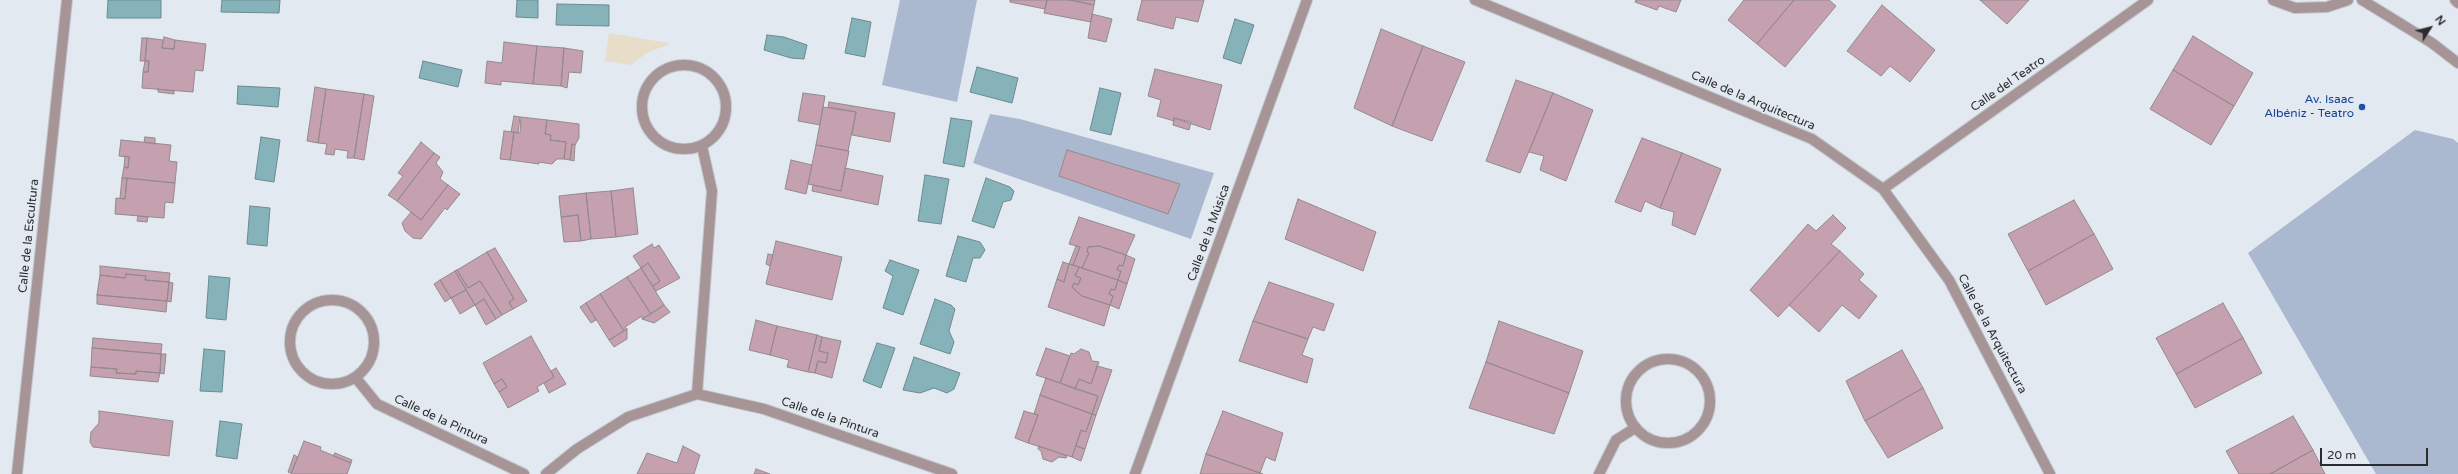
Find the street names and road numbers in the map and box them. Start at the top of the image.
street label: Calle del Teatro [1968,53,2048,115]
street label: Calle de la Arquitectura [1689,68,1817,134]
street label: Calle de la Escultura [16,178,42,294]
street label: Calle de la Música [1185,183,1233,283]
street label: Calle de la Arquitectura [1954,272,2030,396]
street label: Calle de la Pintura [391,392,491,448]
street label: Calle de la Pintura [779,394,881,442]

